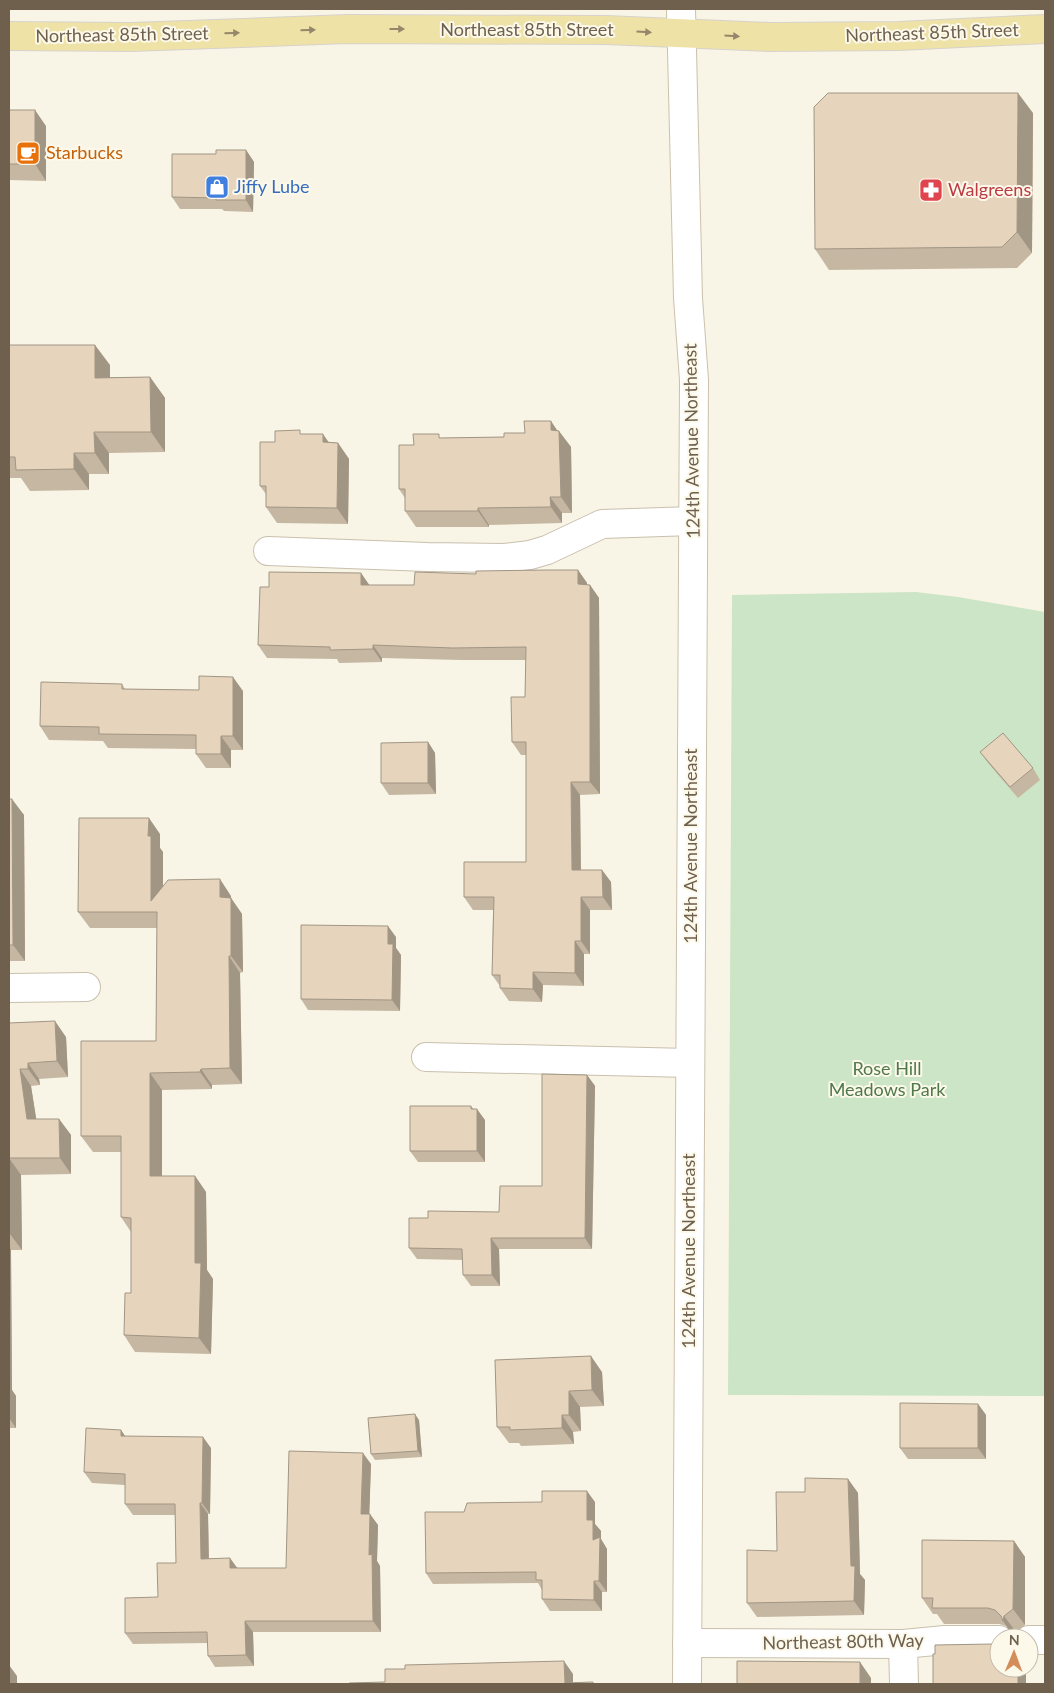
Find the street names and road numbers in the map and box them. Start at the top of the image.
street label: Northeast 85th Street [440,18,614,40]
street label: Northeast 85th Street [845,18,1020,46]
street label: Northeast 85th Street [35,21,209,47]
street label: 124th Avenue Northeast [678,343,704,539]
street label: 124th Avenue Northeast [679,748,701,944]
street label: 124th Avenue Northeast [677,1153,699,1349]
street label: Northeast 80th Way [762,1629,925,1653]

